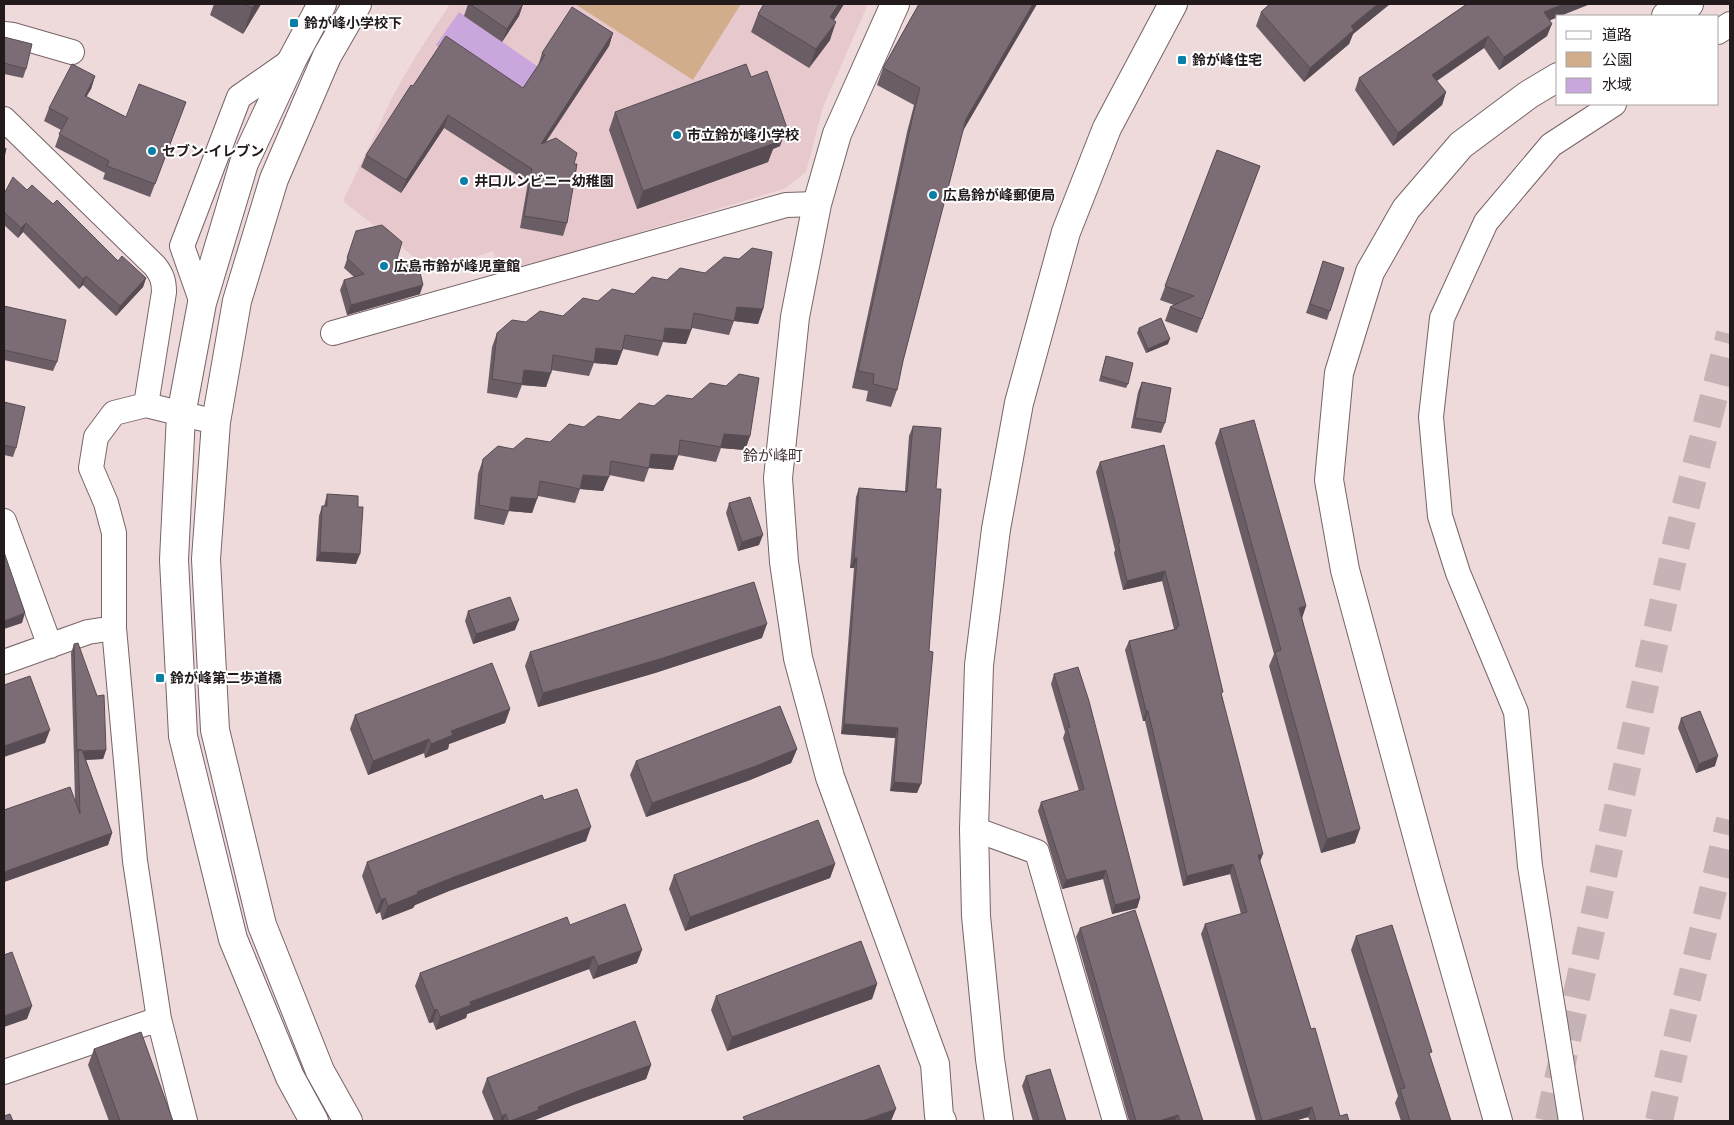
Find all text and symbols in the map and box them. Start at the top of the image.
place label: 鈴が峰小学校下 [304,14,402,32]
legend [1556,15,1719,105]
marker: 鈴が峰小学校下 [288,17,300,29]
text: 道路 [1602,25,1632,44]
text: 公園 [1602,50,1632,69]
place label: 鈴が峰住宅 [1192,51,1262,69]
marker: 鈴が峰住宅 [1176,54,1188,66]
text: 水域 [1602,75,1632,94]
place label: 市立鈴が峰小学校 [687,126,799,144]
marker: 市立鈴が峰小学校 [671,129,683,141]
place label: セブン-イレブン [162,142,264,160]
marker: セブン-イレブン [146,145,158,157]
place label: 井口ルンビニー幼稚園 [474,172,614,190]
marker: 井口ルンビニー幼稚園 [458,175,470,187]
place label: 広島鈴が峰郵便局 [943,186,1055,204]
marker: 広島鈴が峰郵便局 [927,189,939,201]
place label: 広島市鈴が峰児童館 [394,257,520,275]
marker: 広島市鈴が峰児童館 [378,260,390,272]
district label: 鈴が峰町 [743,446,803,465]
place label: 鈴が峰第二歩道橋 [170,669,282,687]
marker: 鈴が峰第二歩道橋 [154,672,166,684]

